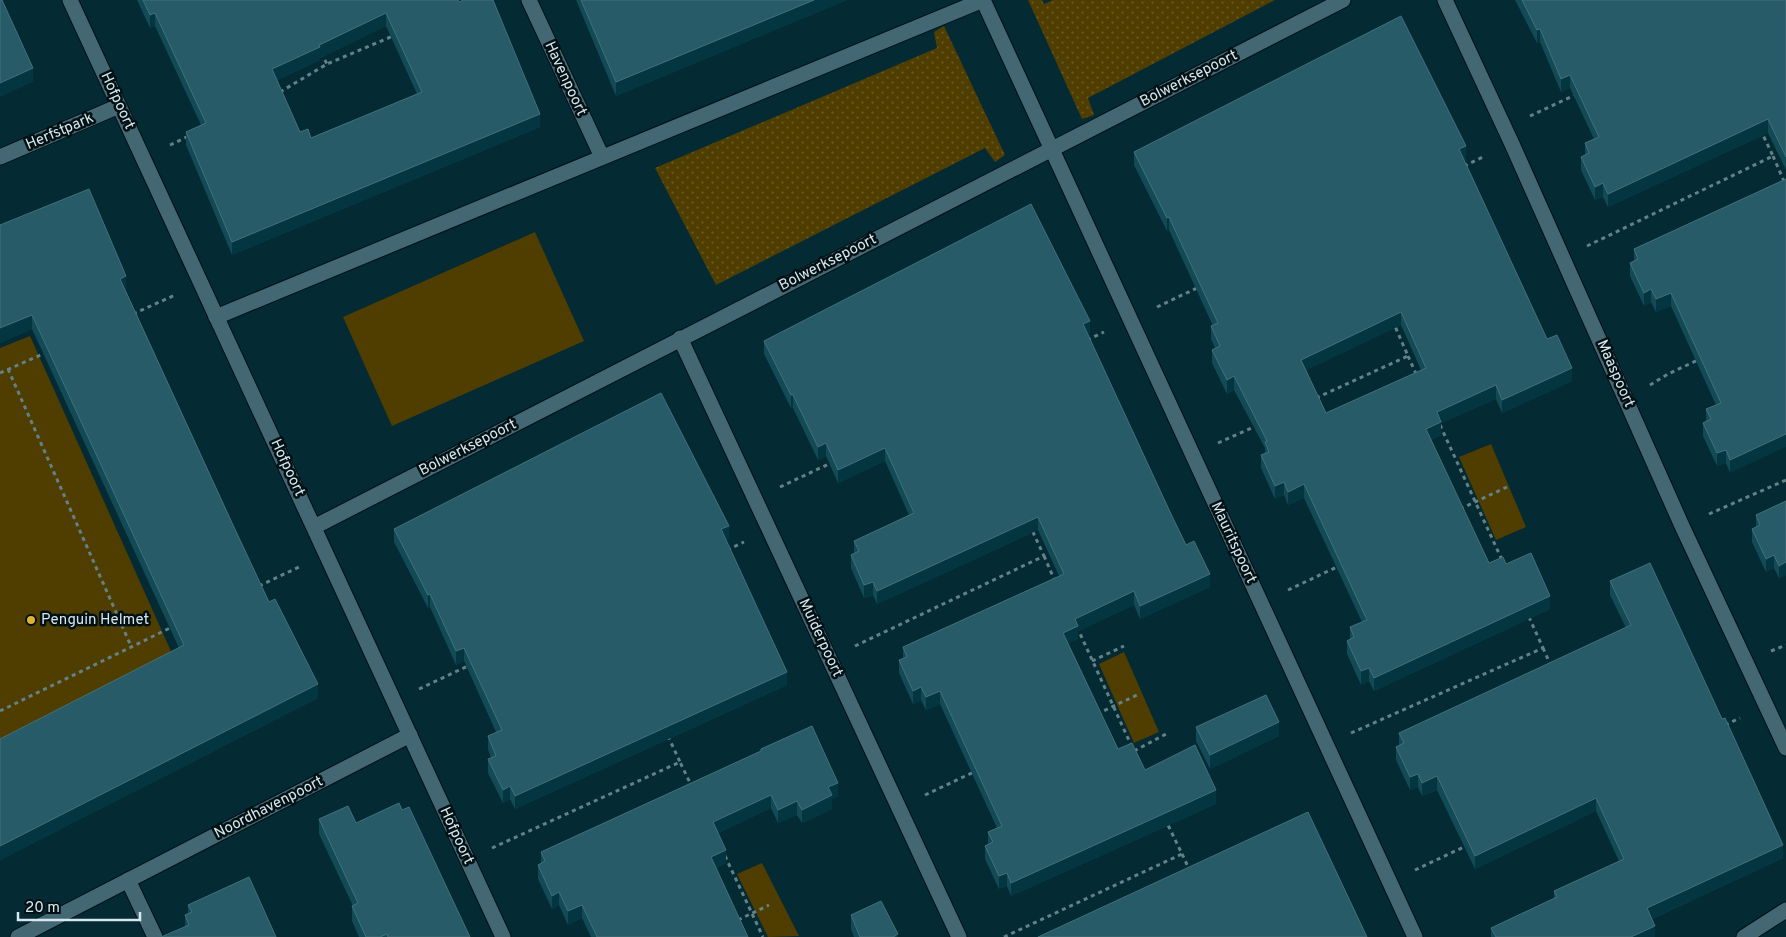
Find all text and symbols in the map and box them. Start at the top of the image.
street label: Havenpoort [540,39,590,119]
street label: Bolwerksepoort [1137,46,1241,112]
street label: Hofpoort [95,69,139,133]
street label: Herfstpark [23,109,97,155]
street label: Bolwerksepoort [776,230,880,296]
street label: Maaspoort [1592,337,1638,411]
street label: Bolwerksepoort [416,415,520,481]
street label: Hofpoort [265,436,309,500]
street label: Mauritspoort [1206,499,1260,587]
street label: Muiderpoort [794,596,846,680]
place label: Penguin Helmet [41,611,149,630]
marker: Penguin Helmet [25,614,37,626]
street label: Noordhavenpoort [211,772,327,844]
street label: Hofpoort [434,804,478,868]
scale bar [18,890,140,922]
text: 20 m [25,899,60,918]

